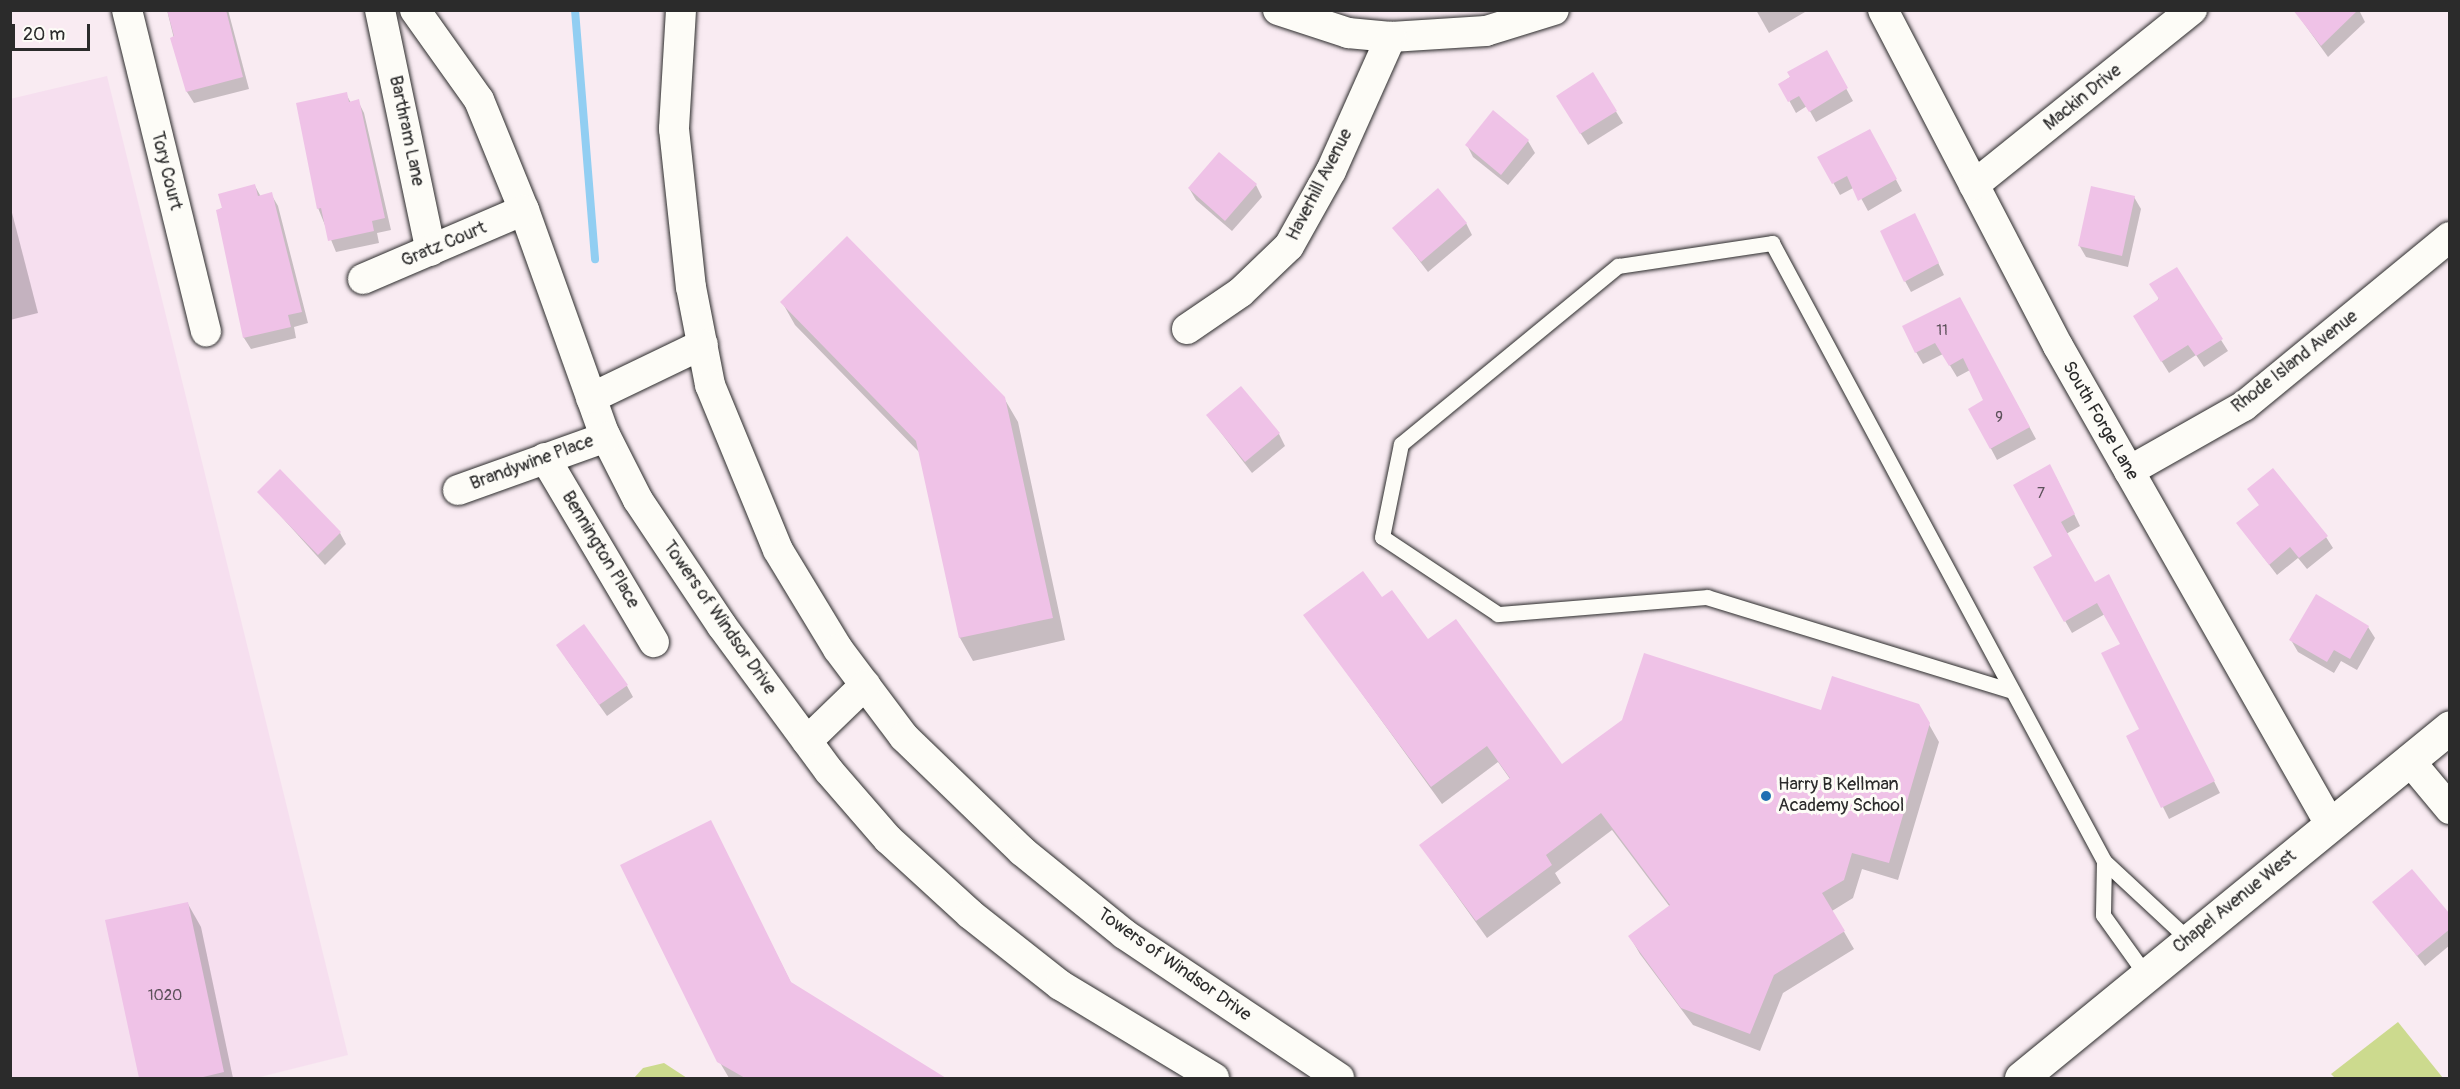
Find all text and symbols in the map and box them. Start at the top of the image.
scale bar [15,12,93,50]
text: 20 m [23,23,65,46]
street label: Mackin Drive [2040,60,2126,136]
street label: Barthram Lane [384,74,428,188]
street label: Haverhill Avenue [1283,125,1357,245]
street label: Tory Court [146,129,186,213]
street label: Gratz Court [398,217,490,273]
street label: Rhode Island Avenue [2228,306,2362,418]
house number: 11 [1936,322,1948,340]
street label: South Forge Lane [2057,358,2143,484]
house number: 9 [1995,409,2003,427]
street label: Brandywine Place [467,431,597,495]
house number: 7 [2037,485,2045,503]
street label: Bennington Place [557,488,643,612]
street label: Towers of Windsor Drive [658,537,780,699]
place label: Harry B Kellman Academy School [1778,775,1904,818]
marker: Harry B Kellman Academy School [1759,789,1773,803]
street label: Chapel Avenue West [2169,846,2301,958]
street label: Towers of Windsor Drive [1093,904,1255,1026]
house number: 1020 [148,987,182,1005]

